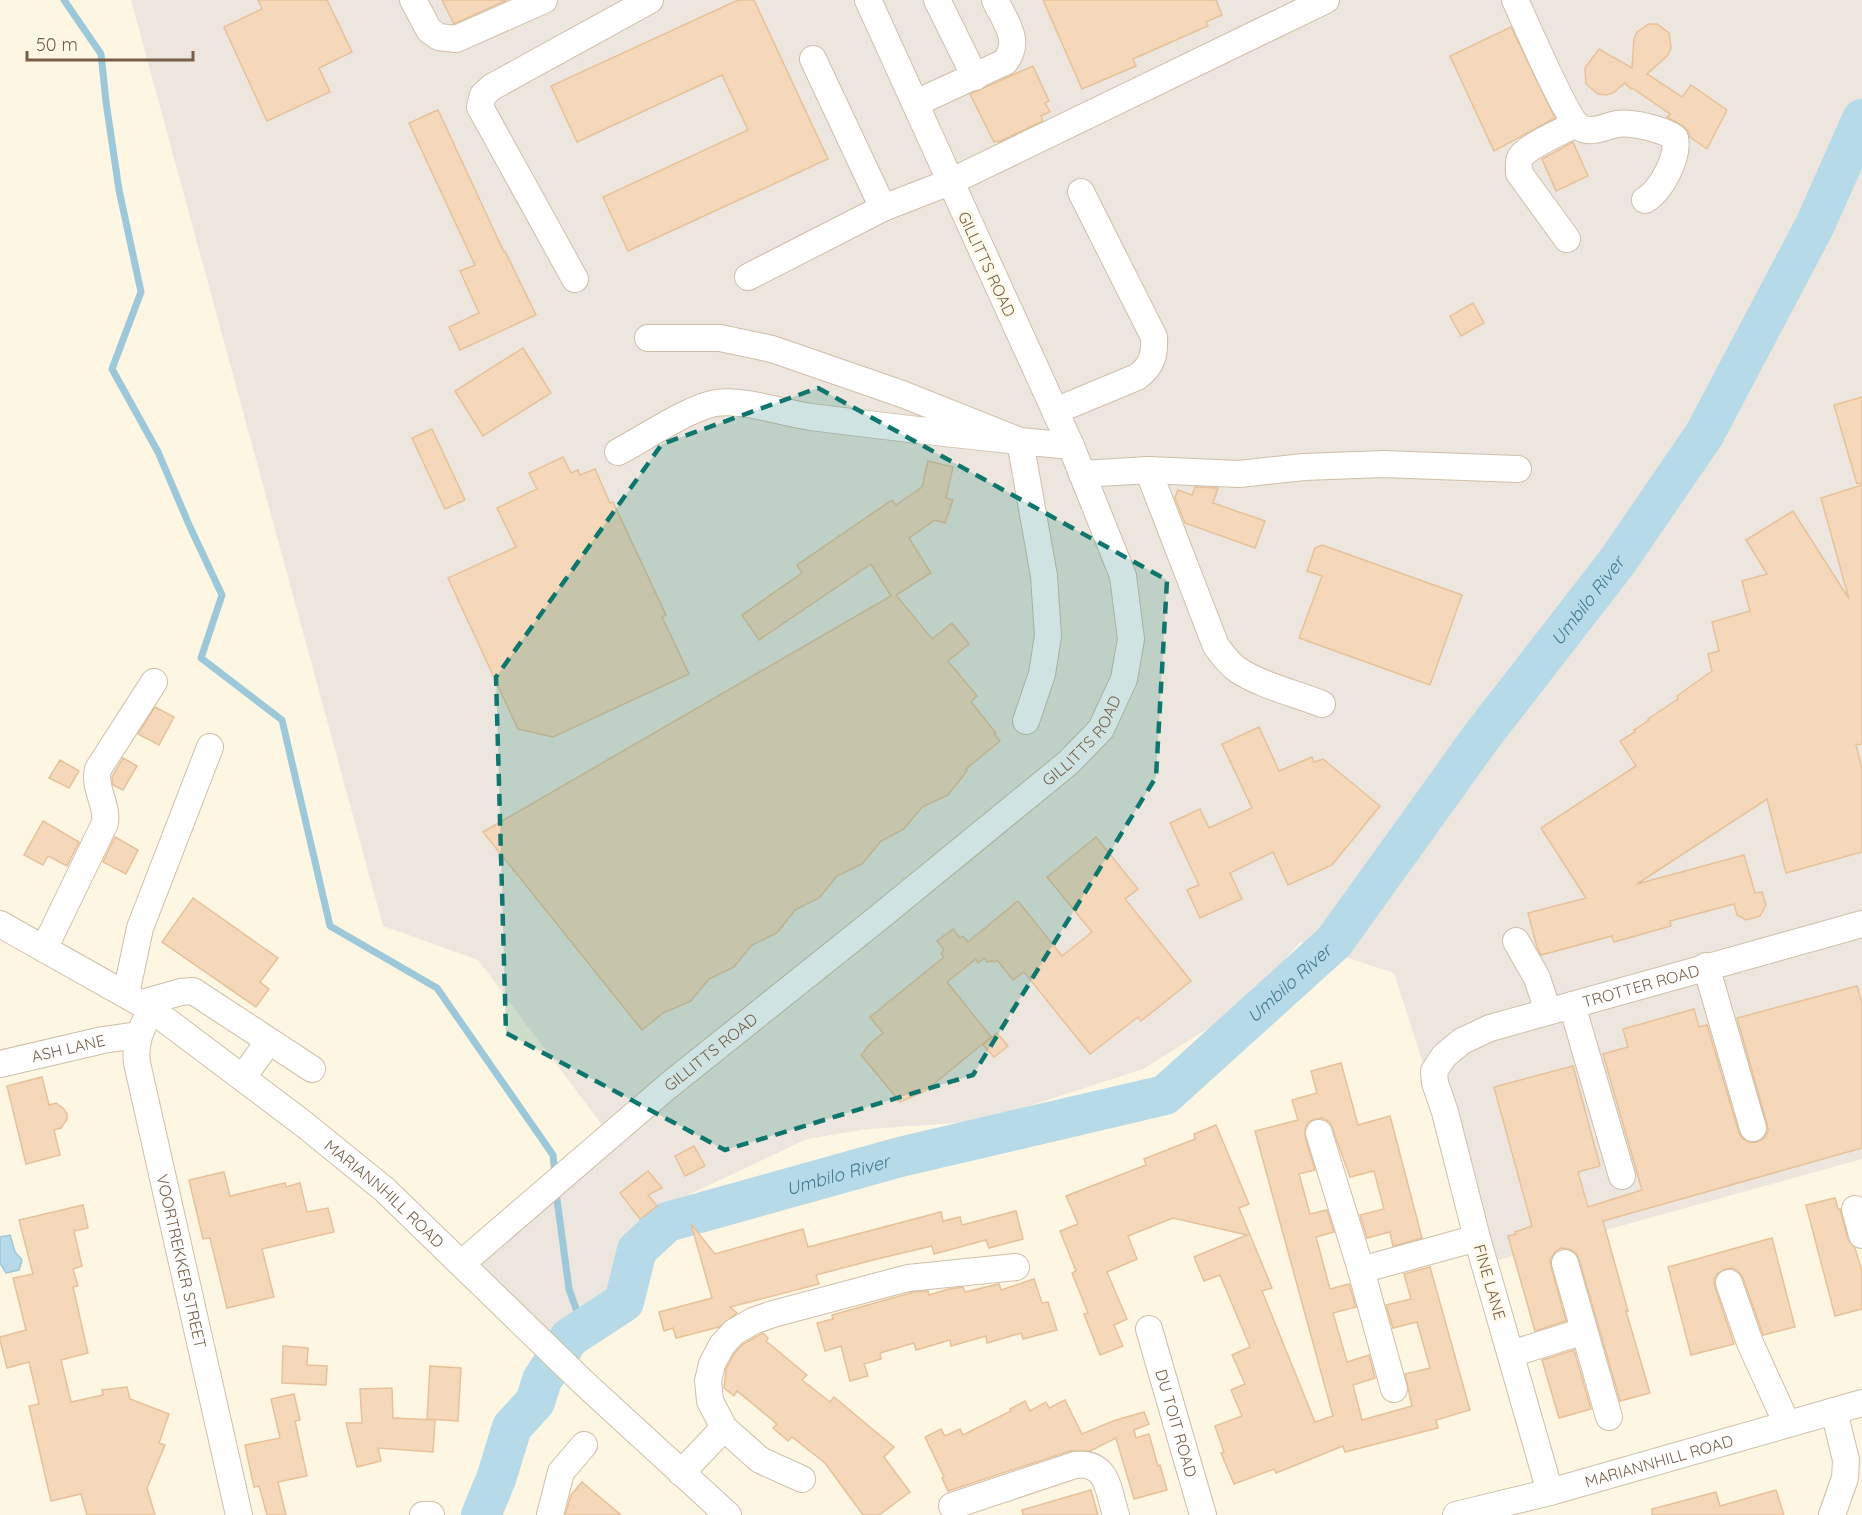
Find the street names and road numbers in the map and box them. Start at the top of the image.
street label: GILLITTS ROAD [954,208,1020,320]
street label: GILLITTS ROAD [1038,692,1125,790]
street label: TROTTER ROAD [1580,960,1702,1012]
street label: GILLITTS ROAD [660,1009,761,1095]
street label: ASH LANE [29,1030,107,1066]
street label: MARIANNHILL ROAD [321,1135,448,1252]
street label: VOORTREKKER STREET [152,1172,211,1351]
street label: FINE LANE [1470,1242,1510,1322]
street label: DU TOIT ROAD [1151,1367,1201,1480]
street label: MARIANNHILL ROAD [1582,1430,1735,1492]

